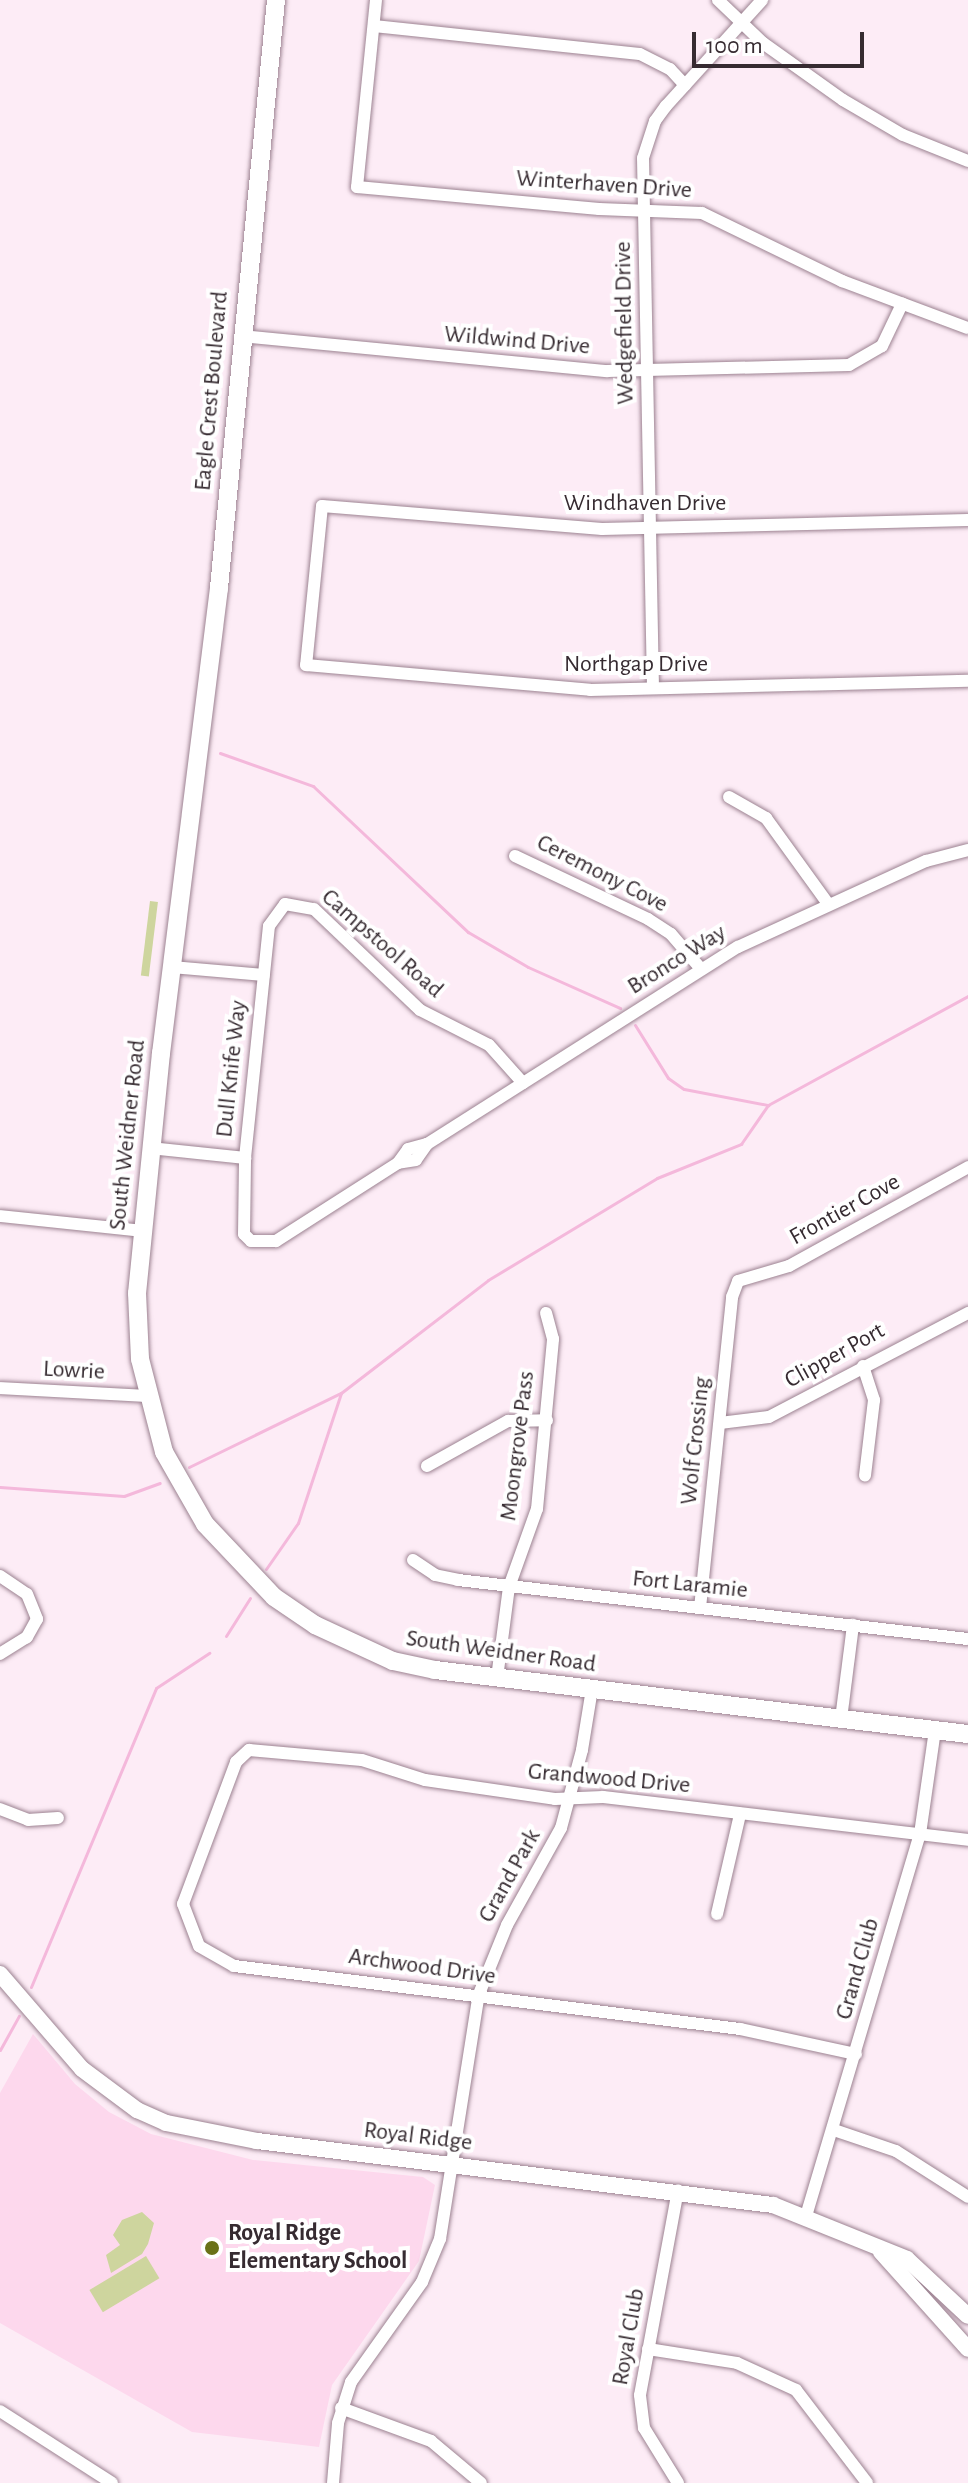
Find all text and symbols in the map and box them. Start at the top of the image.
scale bar [696,16,868,66]
text: 100 m [706,34,763,58]
street label: Winterhaven Drive [515,164,693,206]
street label: Wedgefield Drive [609,241,641,405]
street label: Eagle Crest Boulevard [189,290,235,492]
street label: Wildwind Drive [443,320,591,362]
street label: Windhaven Drive [564,490,726,518]
street label: Northgap Drive [564,651,708,679]
street label: Ceremony Cove [532,829,672,919]
street label: Campstool Road [315,883,449,1005]
street label: Bronco Way [623,919,731,1001]
street label: Dull Knife Way [210,999,254,1139]
street label: South Weidner Road [104,1038,152,1232]
street label: Frontier Cove [785,1168,905,1252]
street label: Clipper Port [780,1317,890,1395]
street label: Lowrie [42,1355,106,1387]
street label: Moongrove Pass [495,1370,541,1522]
street label: Wolf Crossing [675,1376,717,1506]
street label: Fort Laramie [631,1565,749,1605]
street label: South Weidner Road [404,1624,598,1680]
street label: Grandwood Drive [527,1758,691,1800]
street label: Grand Park [473,1824,547,1928]
street label: Grand Club [830,1915,886,2023]
street label: Archwood Drive [347,1942,497,1992]
street label: Royal Ridge [362,2116,474,2158]
place label: Royal Ridge Elementary School [228,2220,407,2276]
marker: Royal Ridge Elementary School [203,2239,221,2257]
street label: Royal Club [606,2286,652,2388]

